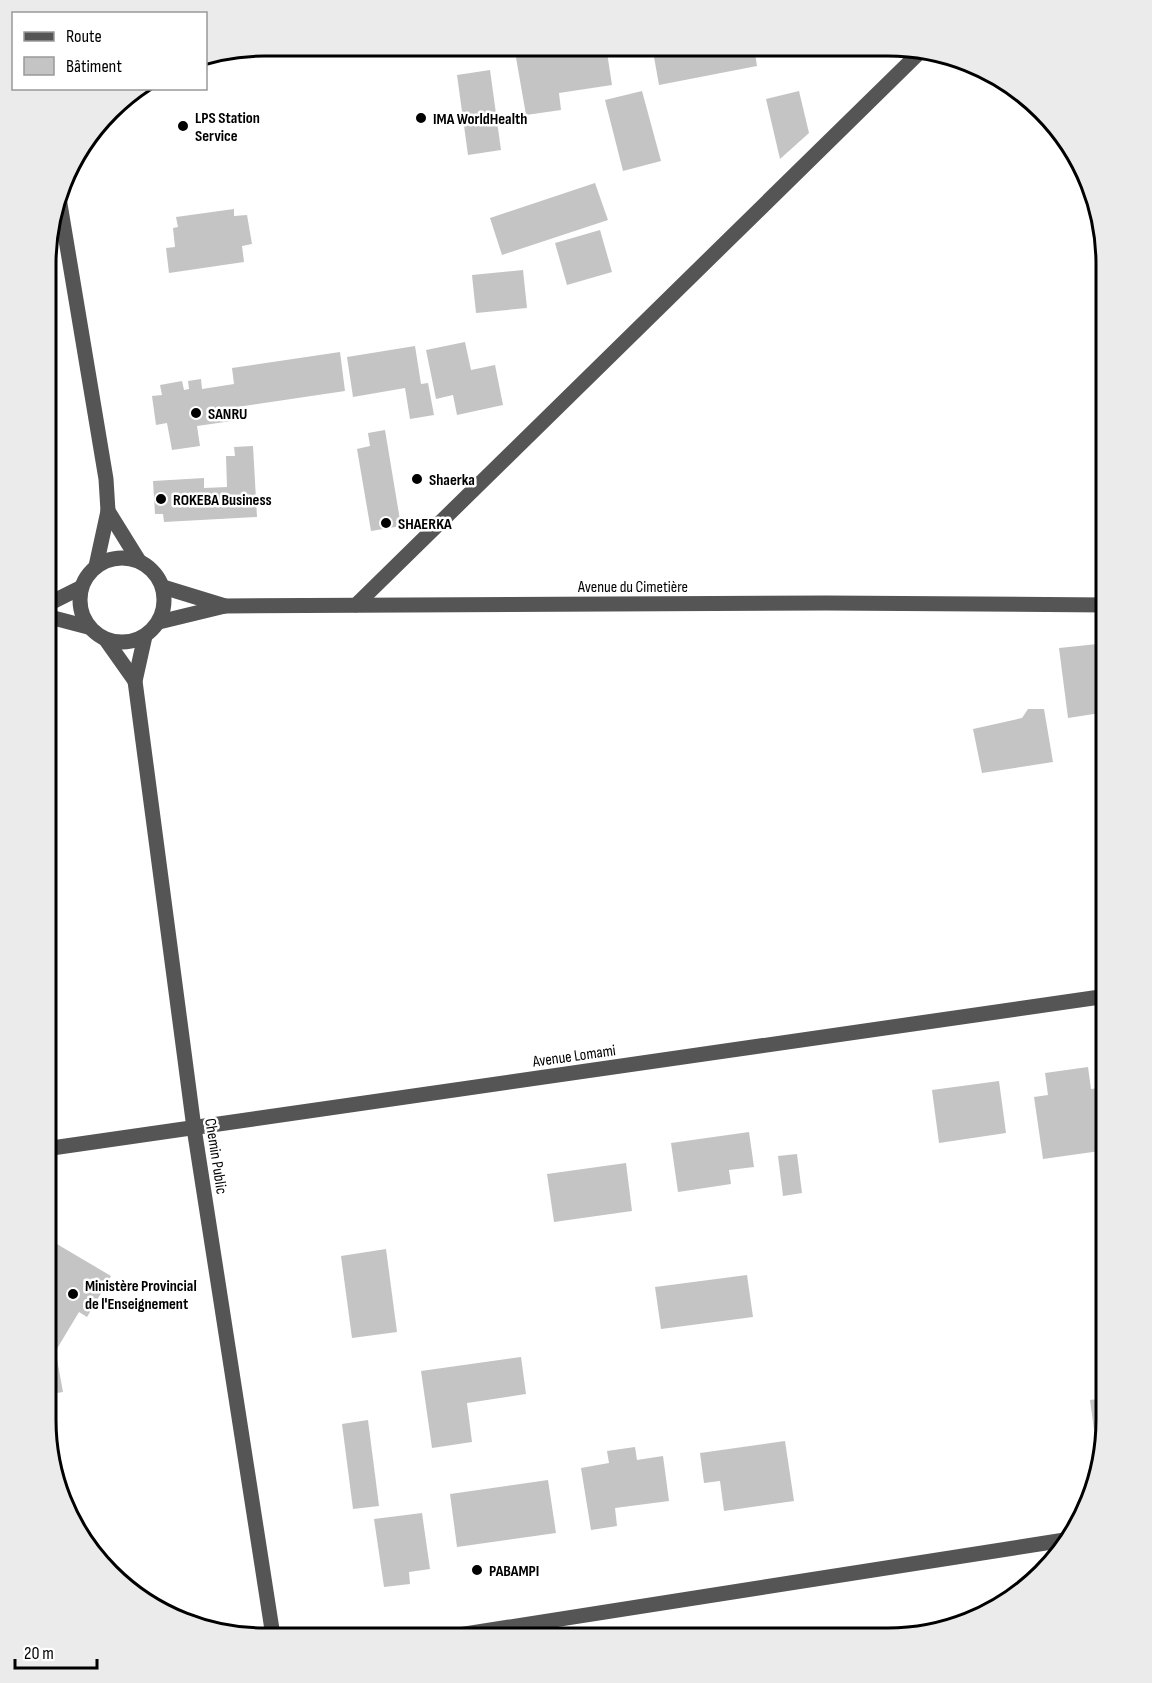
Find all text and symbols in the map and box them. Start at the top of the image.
legend [12,12,207,90]
text: Route [66,26,102,47]
text: Bâtiment [66,56,122,77]
place label: LPS Station Service [195,109,260,146]
place label: IMA WorldHealth [433,110,527,129]
marker: IMA WorldHealth [414,111,428,125]
marker: LPS Station Service [176,119,190,133]
place label: SANRU [208,405,247,424]
marker: SANRU [189,406,203,420]
place label: Shaerka [429,471,475,490]
marker: Shaerka [410,472,424,486]
place label: ROKEBA Business [173,491,272,510]
marker: ROKEBA Business [154,492,168,506]
place label: SHAERKA [398,515,452,534]
marker: SHAERKA [379,516,393,530]
street label: Avenue du Cimetière [577,578,688,597]
street label: Avenue Lomami [530,1041,617,1072]
street label: Chemin Public [200,1117,231,1195]
place label: Ministère Provincial de l'Enseignement [85,1277,197,1314]
marker: Ministère Provincial de l'Enseignement [66,1287,80,1301]
place label: PABAMPI [489,1562,539,1581]
marker: PABAMPI [470,1563,484,1577]
scale bar [15,1632,98,1670]
text: 20 m [24,1643,54,1664]

